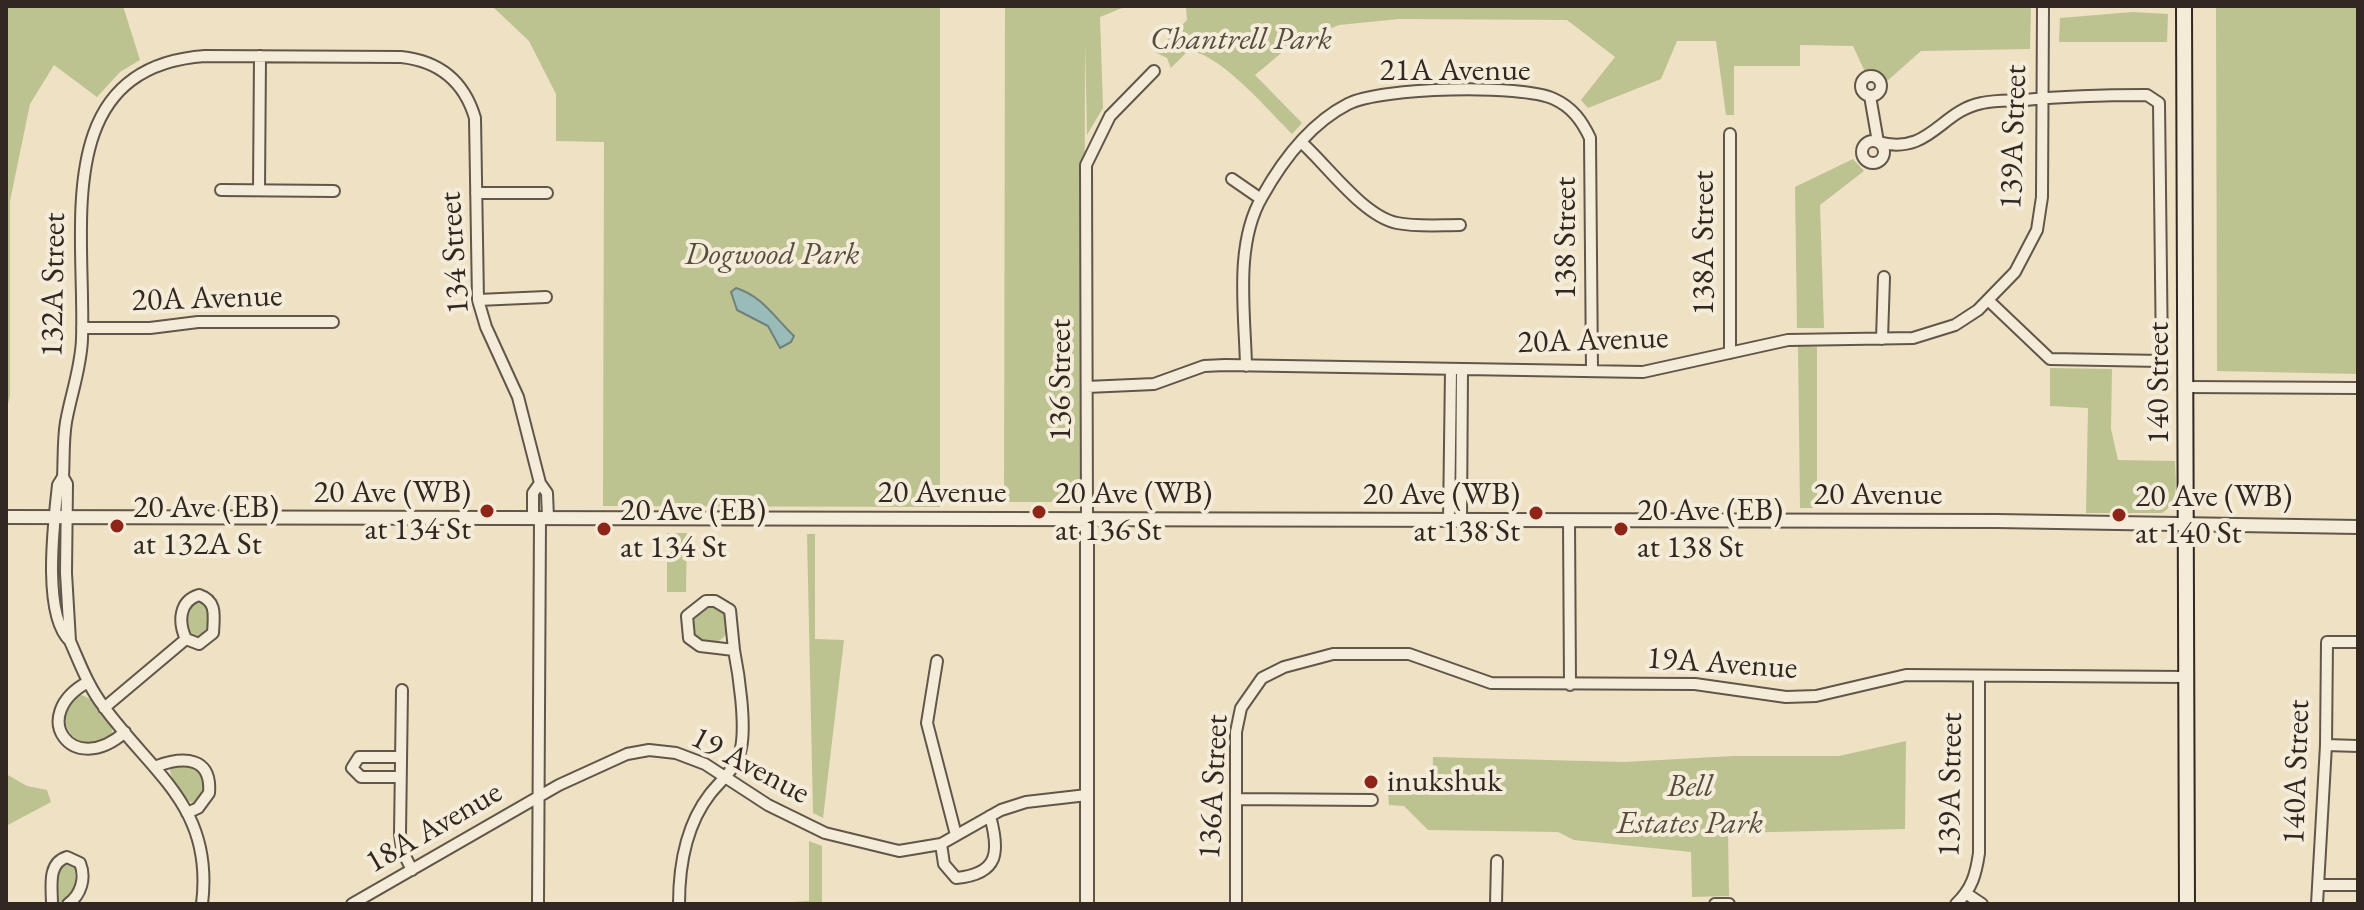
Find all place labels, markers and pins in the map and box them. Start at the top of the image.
place label: 20 Ave (WB) at 134 St [314,474,471,549]
place label: 20 Ave (WB) at 136 St [1055,475,1212,550]
place label: 20 Ave (WB) at 138 St [1363,476,1520,551]
place label: 20 Ave (WB) at 140 St [2135,478,2292,553]
place label: 20 Ave (EB) at 132A St [133,489,279,564]
place label: 20 Ave (EB) at 134 St [620,492,766,567]
place label: 20 Ave (EB) at 138 St [1637,492,1783,567]
marker: 20 Ave (WB) at 134 St [478,502,496,520]
marker: 20 Ave (WB) at 136 St [1030,503,1048,521]
marker: 20 Ave (WB) at 138 St [1527,504,1545,522]
marker: 20 Ave (WB) at 140 St [2110,506,2128,524]
marker: 20 Ave (EB) at 132A St [108,517,126,535]
marker: 20 Ave (EB) at 134 St [595,520,613,538]
marker: 20 Ave (EB) at 138 St [1612,520,1630,538]
place label: inukshuk [1387,763,1502,801]
marker: inukshuk [1362,773,1380,791]

